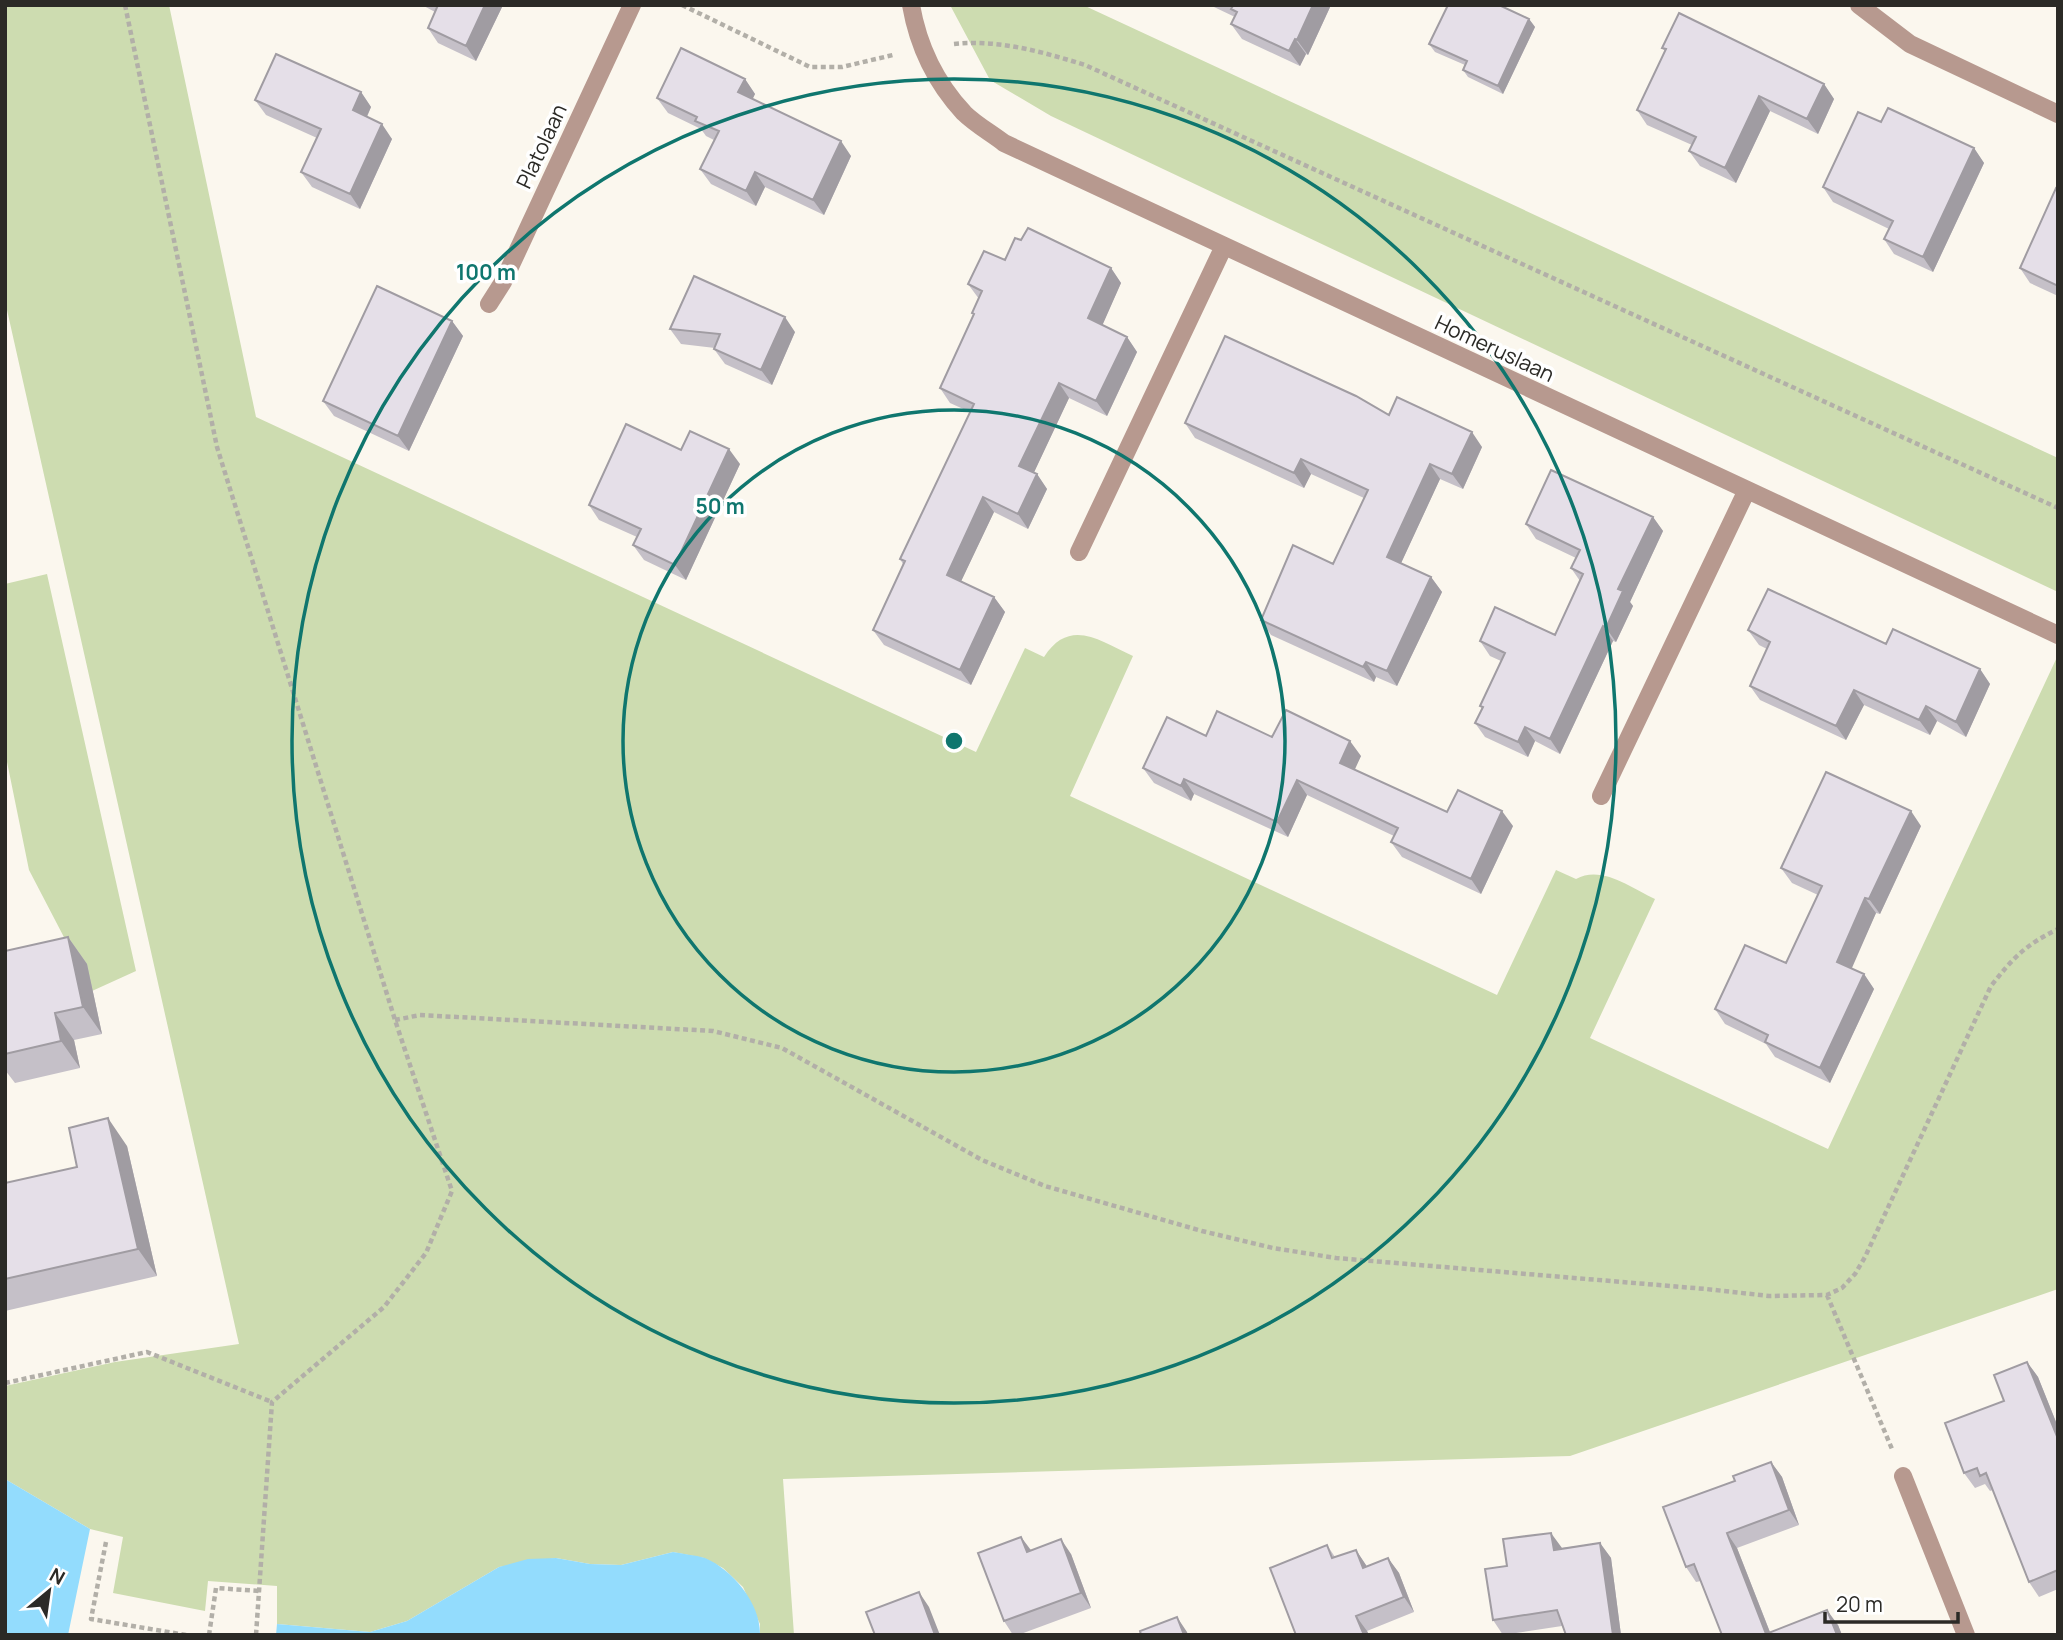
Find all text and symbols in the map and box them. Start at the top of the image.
street label: Platolaan [509,99,573,193]
text: 100 m [456,258,516,286]
street label: Homeruslaan [1431,308,1559,388]
text: 50 m [695,492,745,520]
centre of rings [942,729,966,753]
north arrow [14,1556,84,1626]
text: N [45,1561,70,1591]
scale bar [1825,1580,1958,1624]
text: 20 m [1836,1590,1883,1618]

